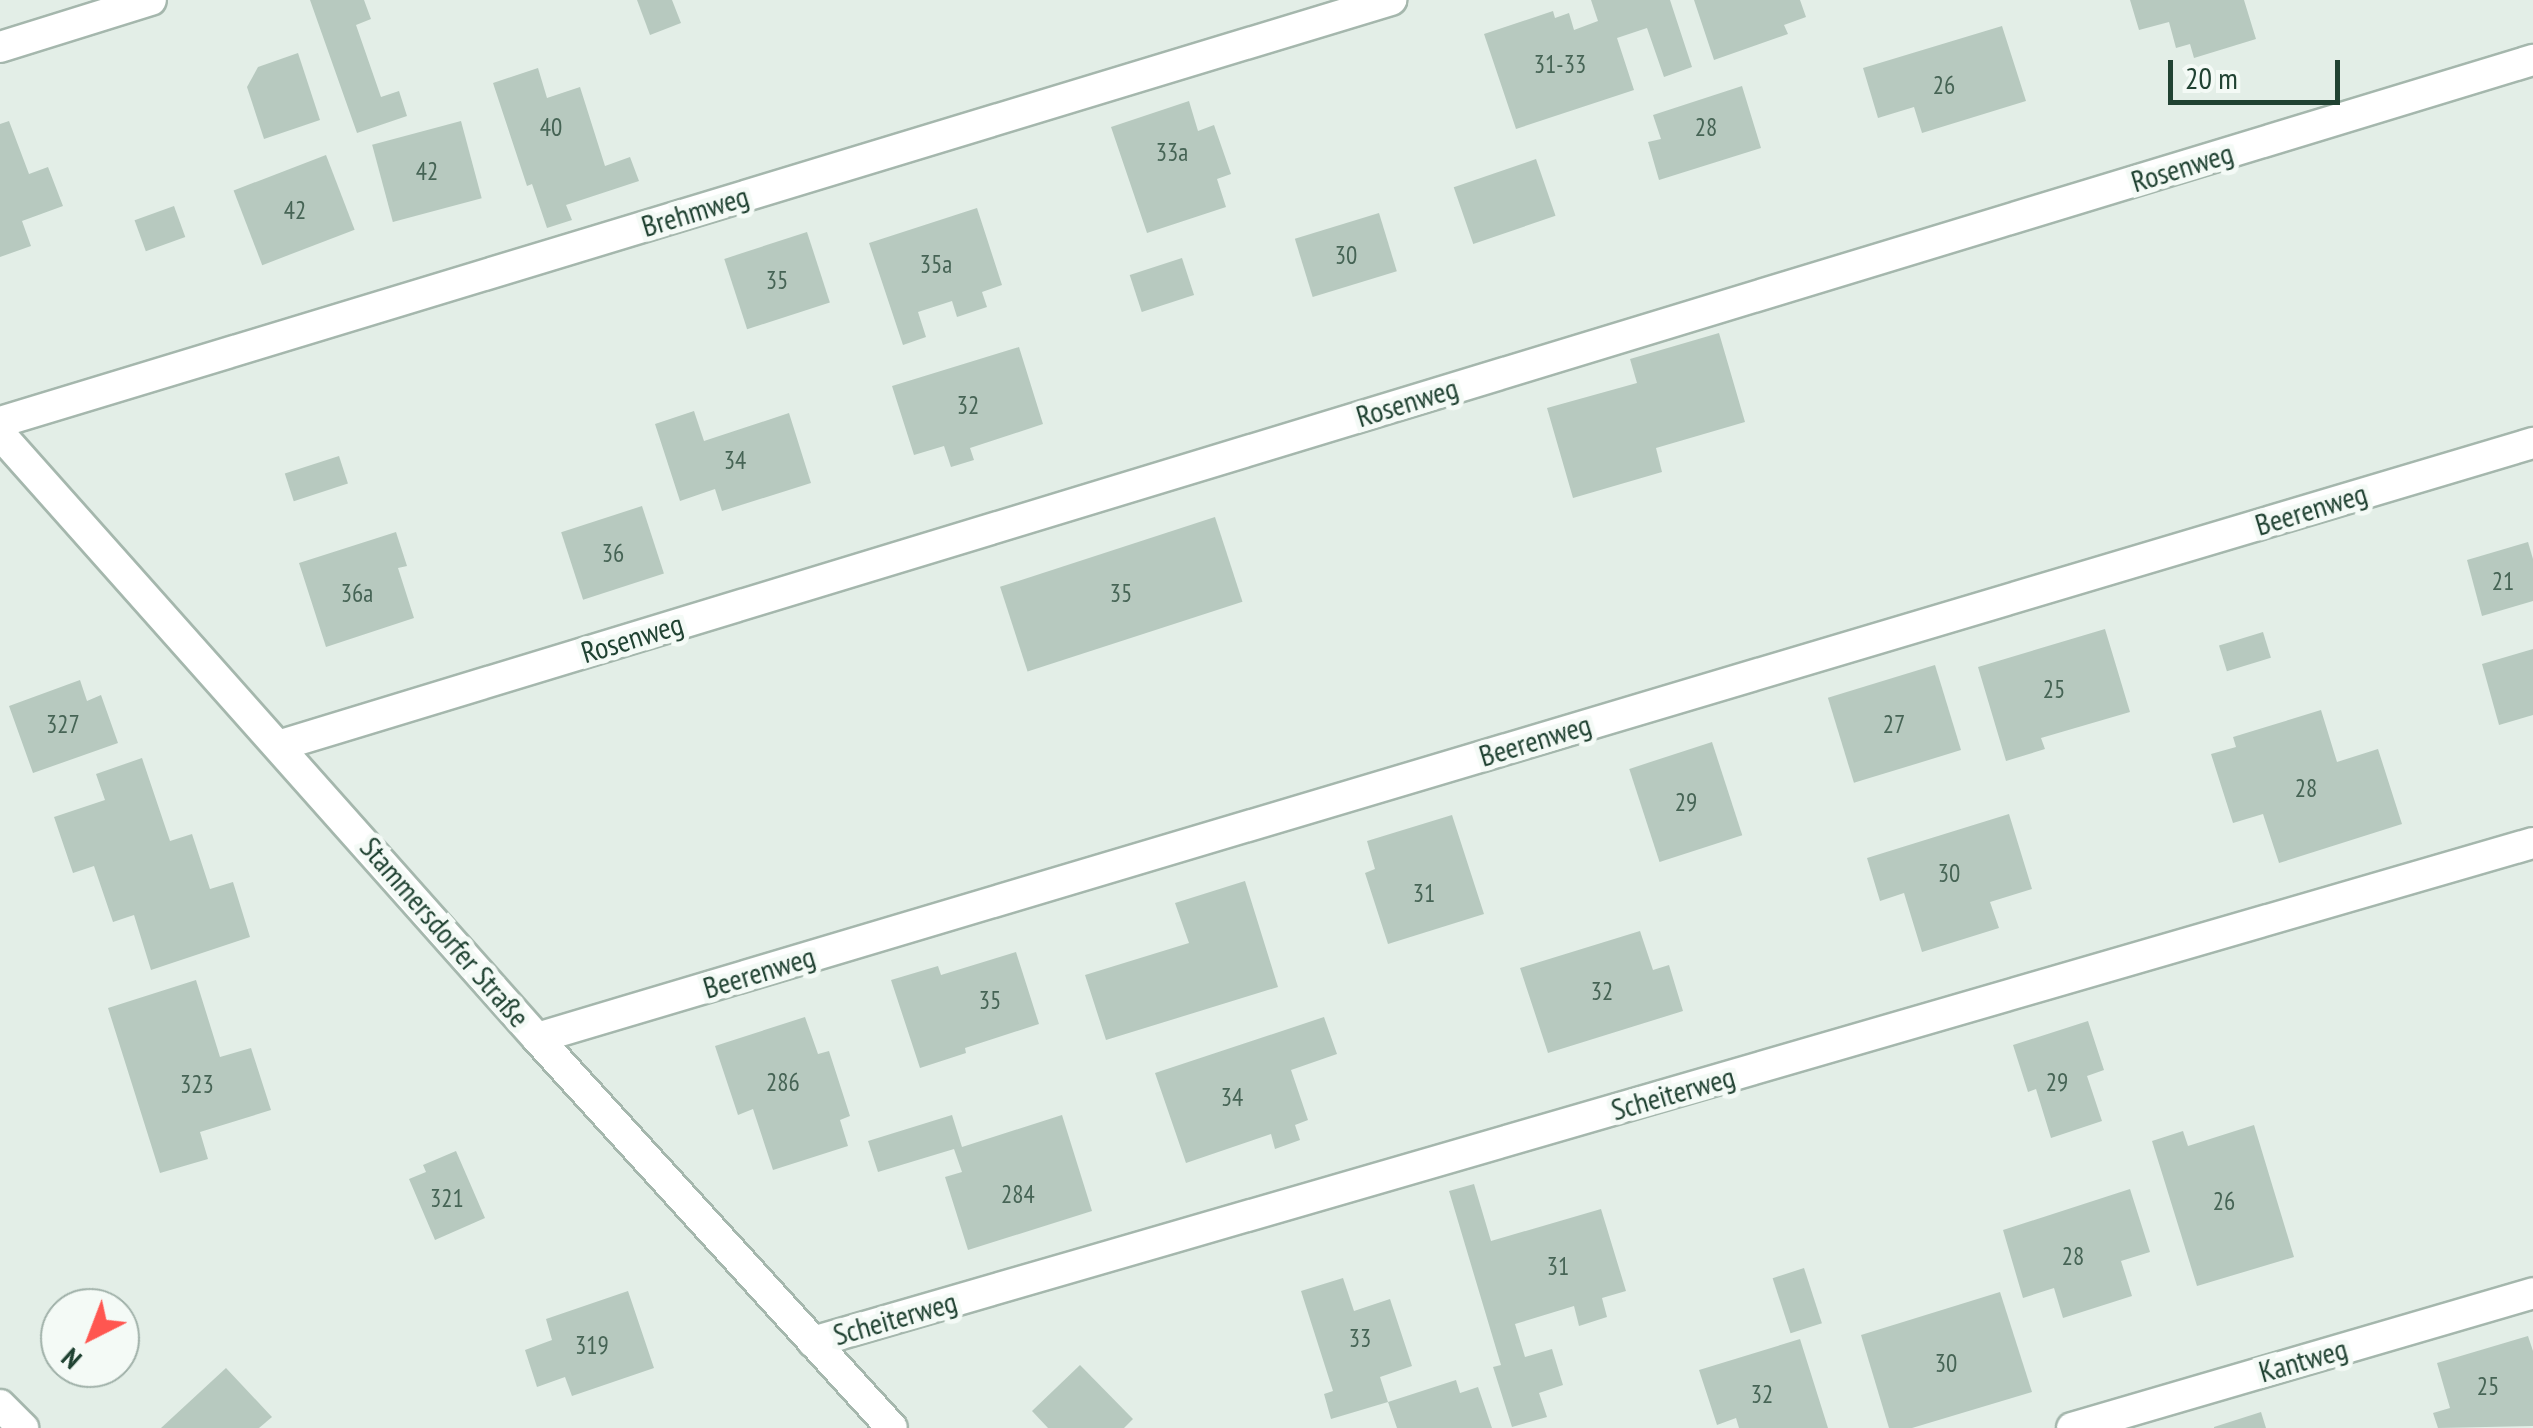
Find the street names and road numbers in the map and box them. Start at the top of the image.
street label: Rosenweg [2127,135,2237,199]
street label: Brehmweg [637,178,753,244]
street label: Rosenweg [1352,370,1462,434]
street label: Beerenweg [2251,475,2371,543]
street label: Rosenweg [577,606,687,670]
street label: Beerenweg [1475,706,1595,774]
street label: Stammersdorfer Straße [353,830,537,1034]
street label: Beerenweg [699,938,819,1006]
street label: Scheiterweg [1607,1058,1739,1128]
street label: Scheiterweg [829,1283,961,1353]
street label: Kantweg [2255,1330,2351,1390]

